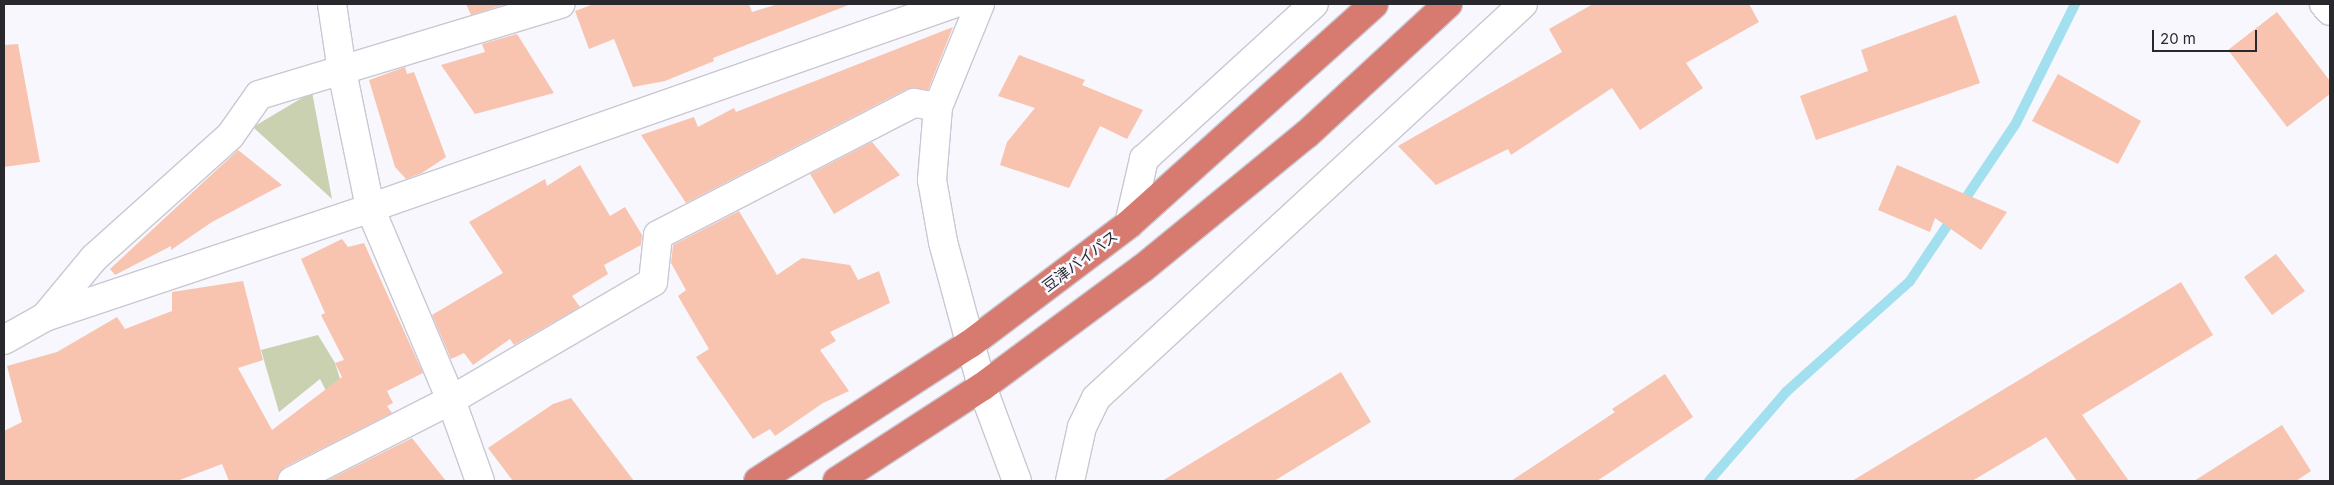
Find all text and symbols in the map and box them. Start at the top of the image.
scale bar [2154,20,2259,52]
text: 20 m [2160,29,2196,48]
street label: 豆津バイパス [1039,227,1121,295]

